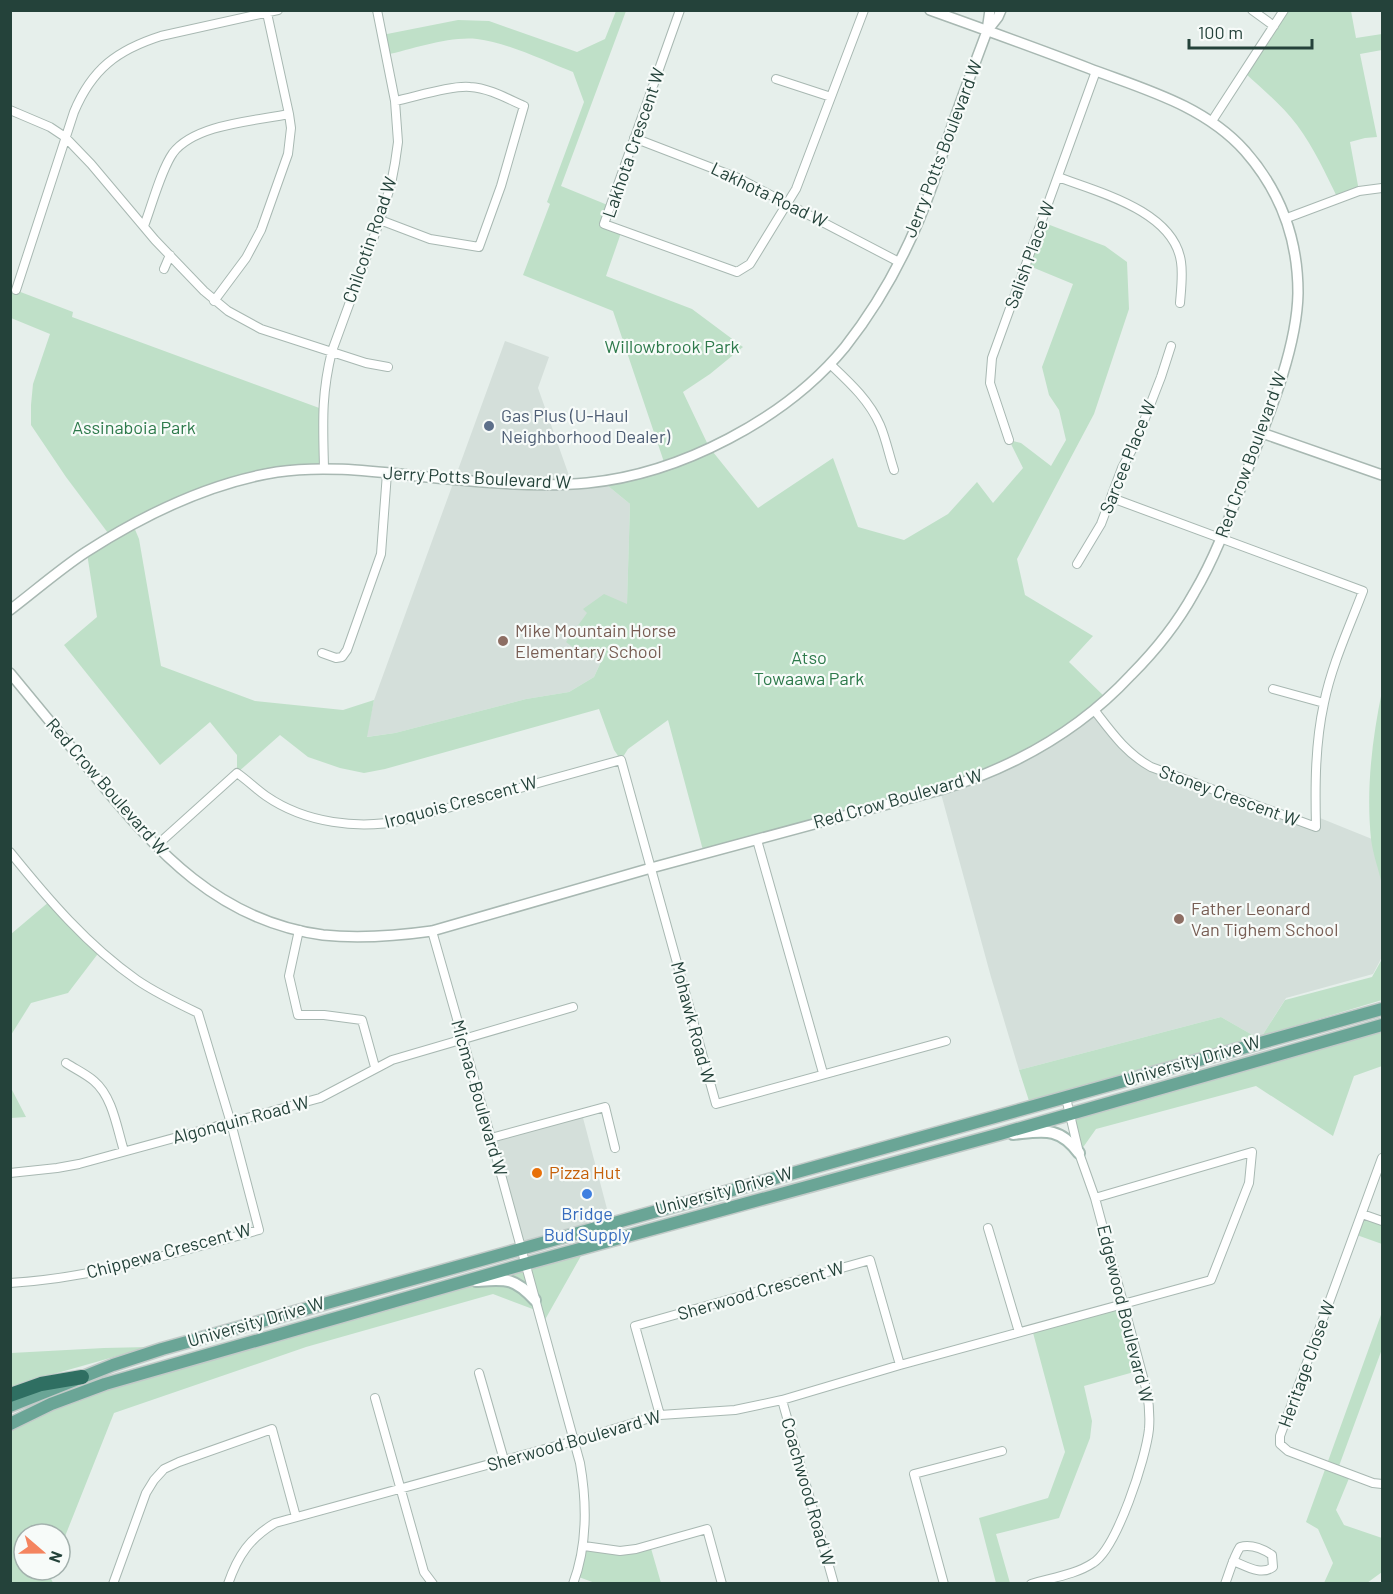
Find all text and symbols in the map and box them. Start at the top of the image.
scale bar [1189,12,1312,50]
text: 100 m [1198,21,1243,43]
street label: Jerry Potts Boulevard W [898,57,986,241]
street label: Lakhota Crescent W [597,65,669,221]
street label: Lakhota Road W [708,157,831,232]
street label: Chilcotin Road W [337,174,401,306]
street label: Salish Place W [999,198,1059,311]
park label: Willowbrook Park [605,335,740,357]
street label: Red Crow Boulevard W [1210,369,1290,541]
street label: Sarcee Place W [1094,396,1160,517]
place label: Gas Plus (U-Haul Neighborhood Dealer) [501,404,670,447]
park label: Assinaboia Park [72,416,196,438]
marker: Gas Plus (U-Haul Neighborhood Dealer) [482,419,496,433]
street label: Jerry Potts Boulevard W [382,461,572,493]
place label: Mike Mountain Horse Elementary School [515,619,676,662]
marker: Mike Mountain Horse Elementary School [496,634,510,648]
park label: Atso Towaawa Park [754,646,864,689]
street label: Red Crow Boulevard W [42,713,174,860]
street label: Stoney Crescent W [1156,760,1303,831]
street label: Red Crow Boulevard W [811,763,985,833]
street label: Iroquois Crescent W [382,770,540,832]
place label: Father Leonard Van Tighem School [1191,897,1338,940]
marker: Father Leonard Van Tighem School [1172,912,1186,926]
street label: Mohawk Road W [667,959,721,1087]
street label: Micmac Boulevard W [447,1017,513,1178]
street label: University Drive W [1121,1030,1263,1090]
street label: Algonquin Road W [170,1090,312,1148]
place label: Pizza Hut [549,1161,621,1183]
street label: University Drive W [653,1161,795,1219]
marker: Pizza Hut [530,1166,544,1180]
marker: Bridge Bud Supply [580,1187,594,1201]
place label: Bridge Bud Supply [544,1202,630,1245]
street label: Chippewa Crescent W [84,1217,254,1283]
street label: Edgewood Boulevard W [1093,1222,1159,1405]
street label: Sherwood Crescent W [675,1256,847,1324]
street label: University Drive W [185,1291,327,1351]
street label: Heritage Close W [1273,1297,1339,1430]
street label: Sherwood Boulevard W [484,1405,663,1475]
street label: Coachwood Road W [777,1415,841,1569]
north arrow [12,1522,72,1582]
text: N [46,1549,67,1566]

